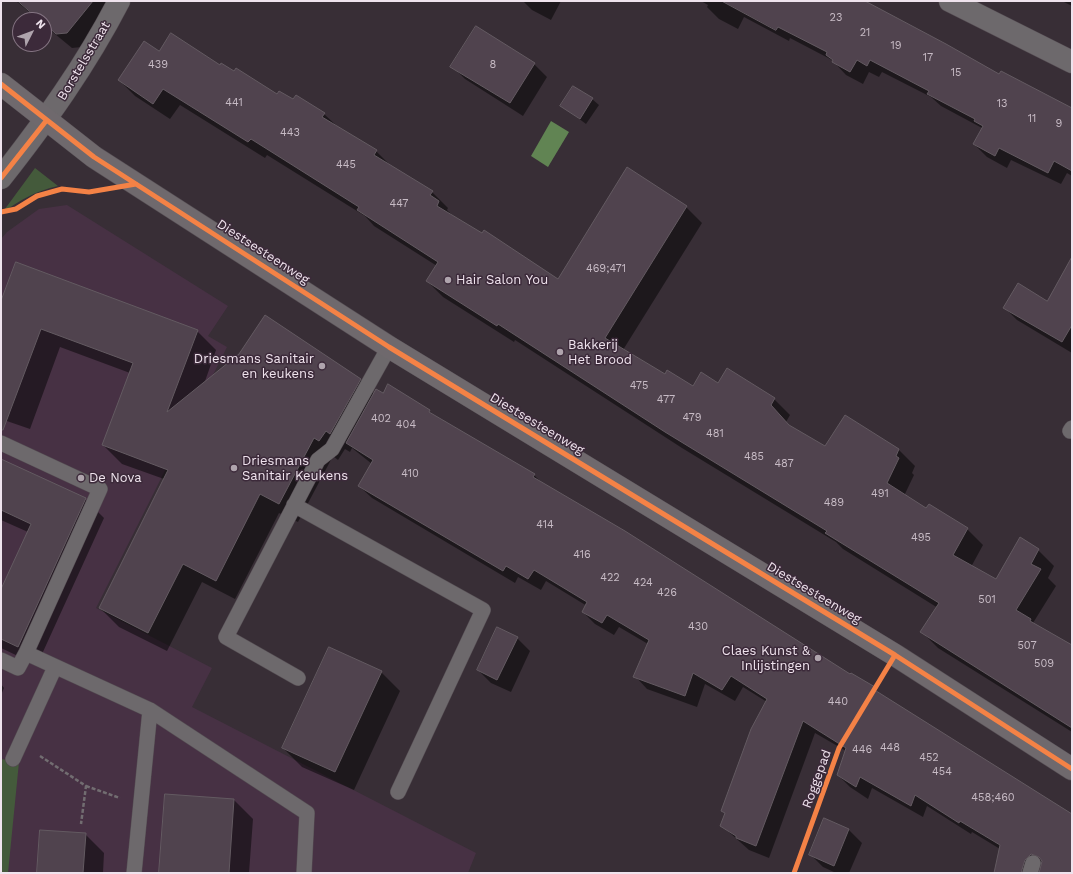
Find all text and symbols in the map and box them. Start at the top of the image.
house number: 23 [830,11,842,25]
north arrow [12,12,52,52]
text: N [33,17,48,32]
street label: Borstelsstraat [54,19,114,103]
house number: 21 [860,26,870,40]
house number: 19 [890,39,902,53]
house number: 17 [923,51,933,65]
house number: 439 [148,58,168,72]
house number: 8 [490,58,496,72]
house number: 15 [951,66,961,80]
house number: 441 [225,96,243,110]
house number: 13 [997,97,1007,111]
house number: 11 [1028,112,1036,126]
house number: 9 [1056,117,1062,131]
house number: 443 [280,126,300,140]
house number: 445 [336,158,356,172]
house number: 447 [389,197,409,211]
street label: Diestsesteenweg [214,216,312,288]
house number: 469;471 [586,262,626,276]
place label: Hair Salon You [456,272,548,288]
marker: Hair Salon You [443,275,453,285]
place label: Bakkerij Het Brood [568,337,632,368]
marker: Bakkerij Het Brood [555,347,565,357]
place label: Driesmans Sanitair en keukens [194,351,314,382]
marker: Driesmans Sanitair en keukens [317,361,327,371]
house number: 475 [630,379,648,393]
street label: Diestsesteenweg [487,390,587,458]
house number: 477 [657,393,675,407]
house number: 479 [682,411,702,425]
house number: 402 [371,412,391,426]
house number: 404 [396,418,416,432]
house number: 481 [706,427,724,441]
house number: 485 [744,450,764,464]
place label: Driesmans Sanitair Keukens [242,453,348,484]
house number: 487 [774,457,794,471]
marker: Driesmans Sanitair Keukens [229,463,239,473]
house number: 410 [401,467,419,481]
place label: De Nova [89,470,141,486]
marker: De Nova [76,473,86,483]
house number: 491 [871,487,889,501]
house number: 489 [824,496,844,510]
house number: 414 [536,518,554,532]
house number: 495 [911,531,931,545]
house number: 416 [573,548,591,562]
street label: Diestsesteenweg [764,559,864,627]
house number: 422 [600,571,620,585]
house number: 424 [633,576,653,590]
house number: 426 [657,586,677,600]
house number: 501 [978,593,996,607]
house number: 430 [688,620,708,634]
house number: 507 [1017,639,1037,653]
place label: Claes Kunst & Inlijstingen [722,643,810,674]
marker: Claes Kunst & Inlijstingen [813,653,823,663]
house number: 509 [1034,657,1054,671]
house number: 440 [828,695,848,709]
house number: 448 [880,741,900,755]
house number: 446 [852,743,872,757]
street label: Roggepad [799,748,835,810]
house number: 452 [919,751,939,765]
house number: 454 [932,765,952,779]
house number: 458;460 [971,791,1015,805]

